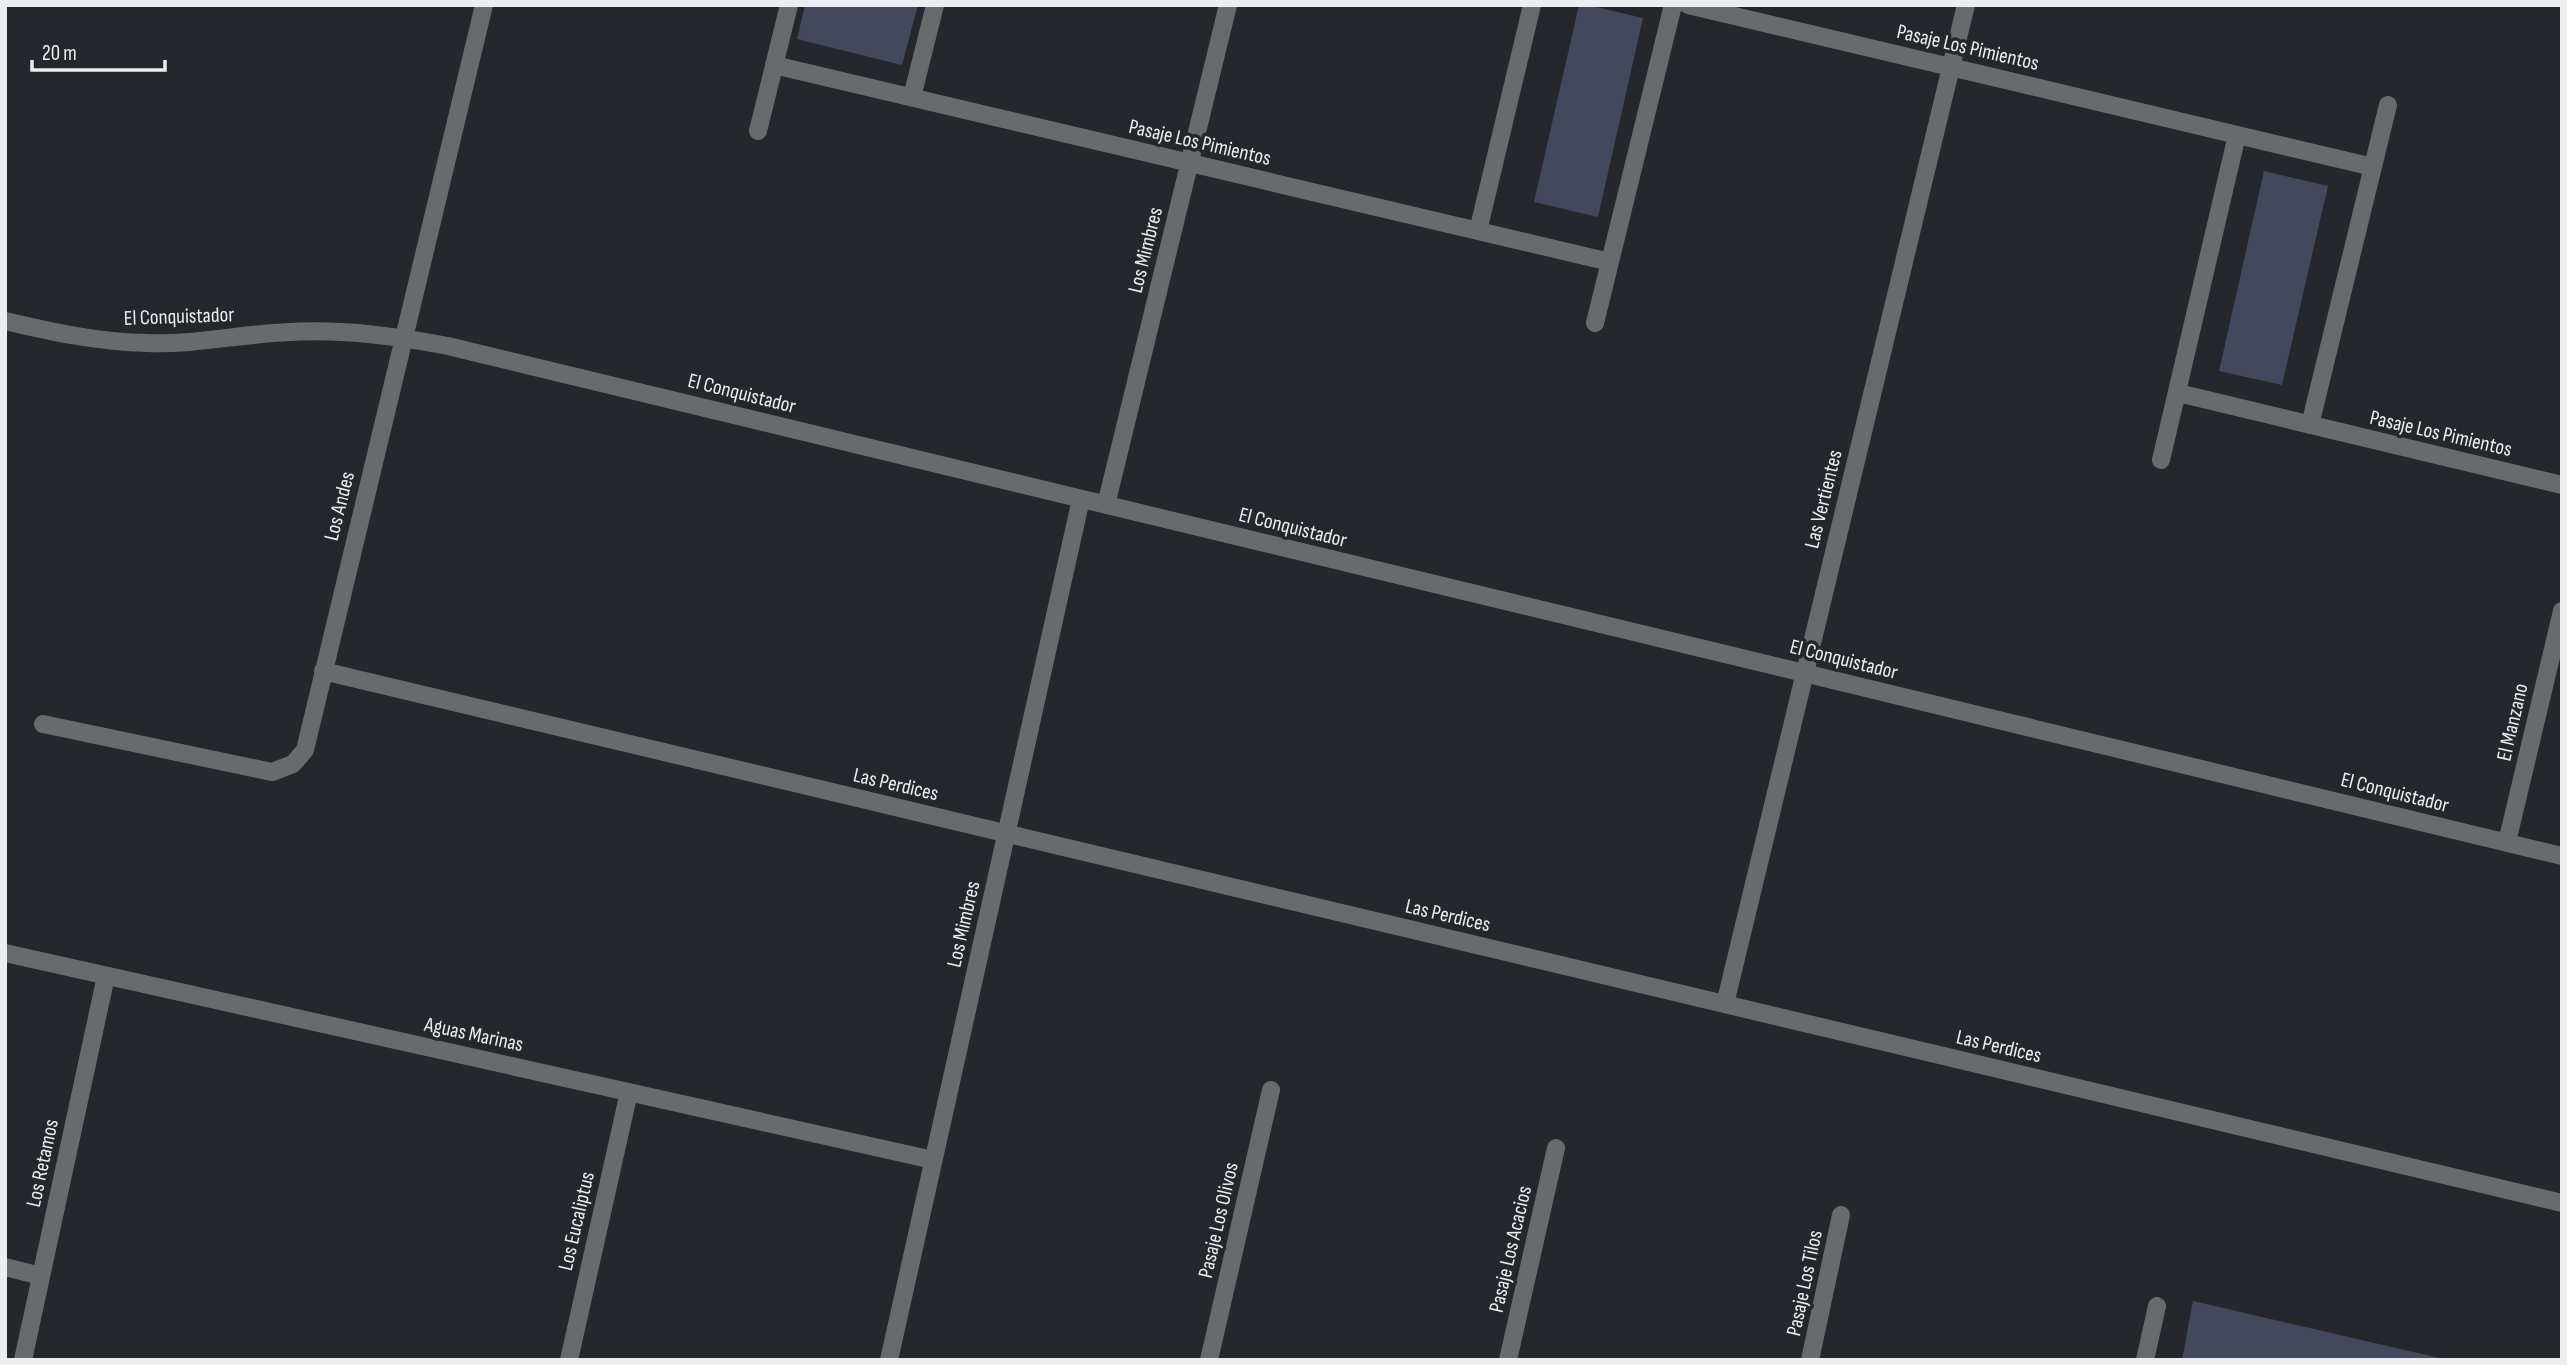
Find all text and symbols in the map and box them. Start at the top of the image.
street label: Pasaje Los Pimientos [1894,19,2041,76]
scale bar [32,28,164,72]
text: 20 m [42,41,77,66]
street label: Pasaje Los Pimientos [1126,114,1273,171]
street label: Los Mimbres [1123,205,1168,296]
street label: El Conquistador [123,302,235,331]
street label: El Conquistador [685,368,798,419]
street label: Pasaje Los Pimientos [2367,405,2514,462]
street label: Las Vertientes [1799,447,1848,551]
street label: Los Andes [319,469,360,543]
street label: El Conquistador [1236,502,1349,553]
street label: El Conquistador [1787,634,1900,685]
street label: El Manzano [2491,681,2534,763]
street label: Las Perdices [851,763,941,806]
street label: El Conquistador [2338,767,2451,818]
street label: Los Mimbres [941,879,985,969]
street label: Las Perdices [1403,894,1493,937]
street label: Aguas Marinas [421,1012,526,1057]
street label: Las Perdices [1954,1025,2044,1068]
street label: Los Retamos [21,1117,64,1209]
street label: Pasaje Los Olivos [1193,1160,1244,1280]
street label: Los Eucaliptus [553,1169,600,1273]
street label: Pasaje Los Acacios [1484,1183,1537,1315]
street label: Pasaje Los Tilos [1781,1228,1828,1338]

